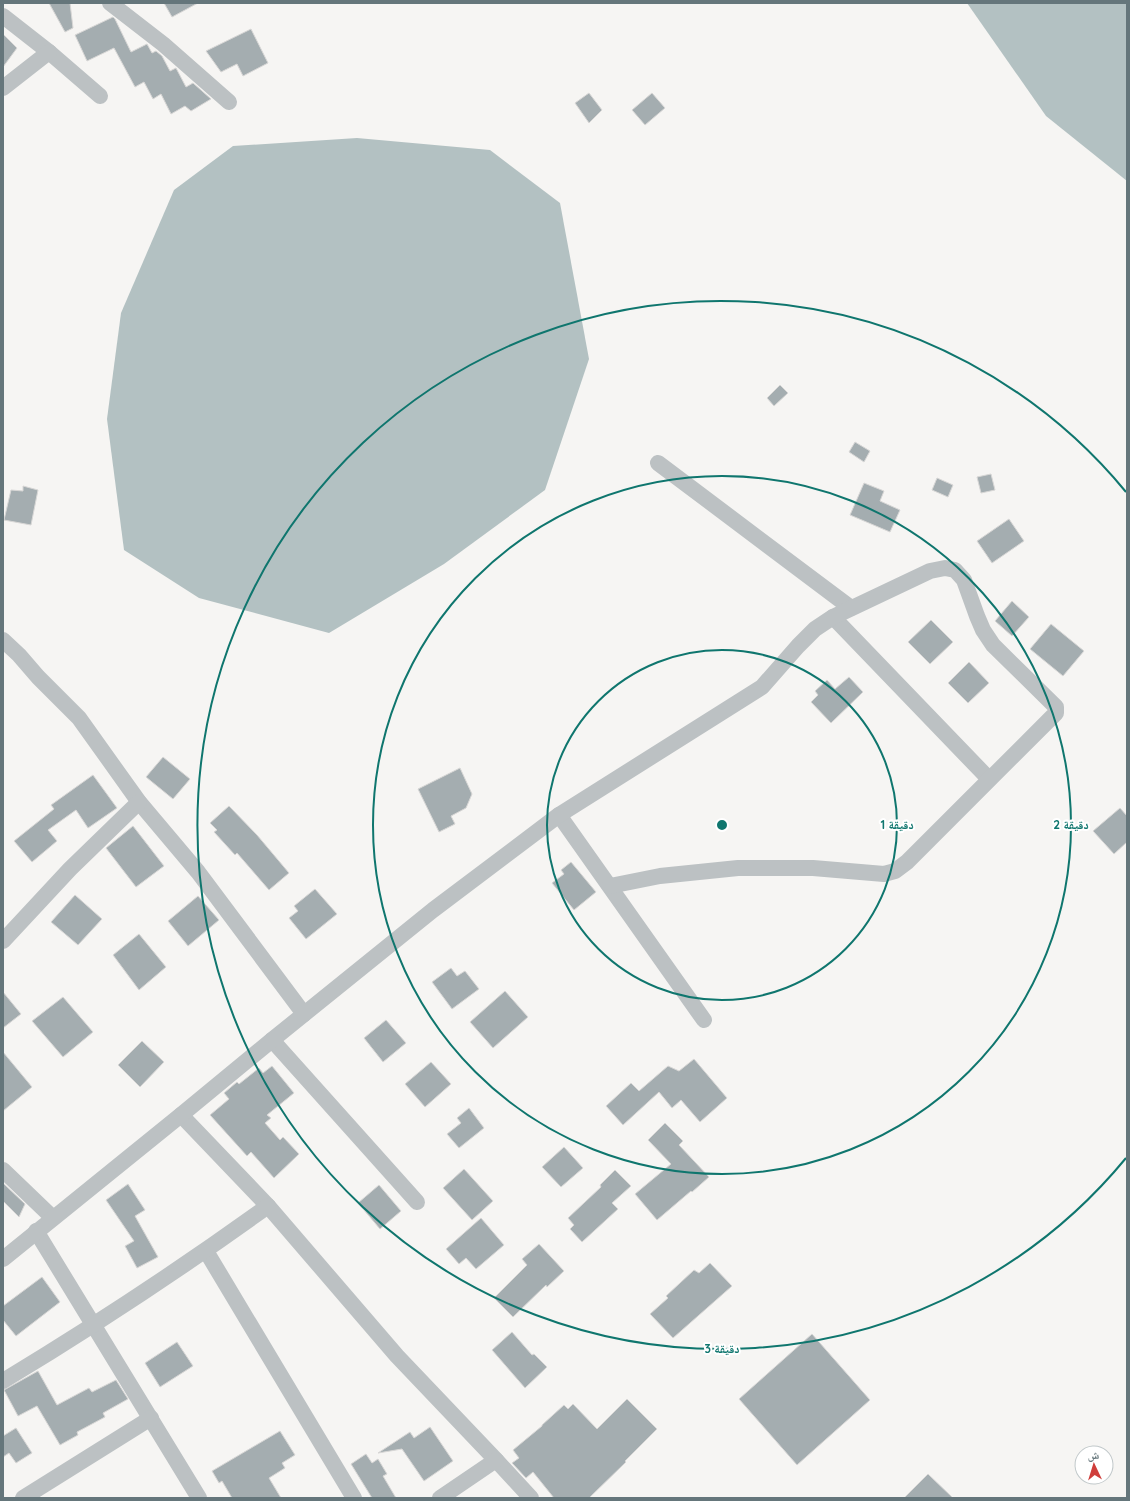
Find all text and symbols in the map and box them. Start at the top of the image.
text: 1 دقيقة [880,817,914,832]
text: 2 دقيقة [1053,817,1089,832]
centre of rings [715,818,729,832]
text: 3 دقيقة [704,1341,740,1356]
north arrow [1074,1445,1114,1485]
text: ش [1087,1448,1100,1463]

